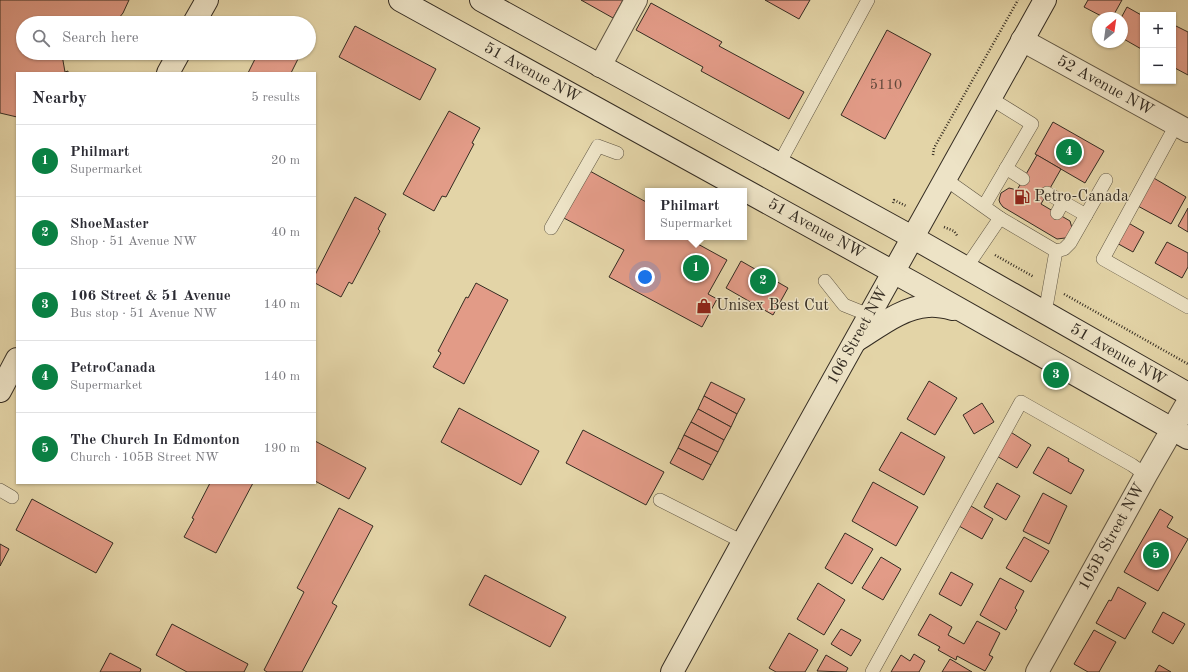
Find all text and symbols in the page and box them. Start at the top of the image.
north arrow [1092,12,1128,48]
map controls [1140,12,1176,84]
button: + [1140,12,1176,48]
search box [16,16,316,60]
icon: search [30,27,52,49]
text: Search here [62,31,139,46]
street label: 51 Avenue NW [481,40,583,106]
button: − [1140,48,1176,84]
street label: 52 Avenue NW [1054,53,1156,119]
house number: 5110 [870,78,902,92]
text: Nearby [32,90,87,107]
text: 5 results [251,91,300,104]
pin: 4 [1056,137,1082,167]
text: Philmart [70,145,130,160]
text: 1 [41,154,49,167]
text: 20 m [271,154,300,167]
text: Supermarket [70,163,142,176]
popup [645,188,747,240]
fuel station icon: Petro-Canada [1013,188,1031,206]
place label: Petro-Canada [1034,189,1129,205]
street label: 51 Avenue NW [765,196,867,262]
text: Philmart [660,199,719,214]
text: ShoeMaster [70,217,149,232]
text: Supermarket [660,217,732,230]
text: 2 [41,226,49,239]
text: 40 m [271,226,300,239]
text: Shop · 51 Avenue NW [70,235,197,248]
pin: 1 [683,253,709,283]
pin: 2 [750,266,776,296]
your location [635,267,655,287]
street label: 106 Street NW [825,285,891,387]
text: 106 Street & 51 Avenue [70,289,231,304]
shop icon: Unisex Best Cut [695,297,713,315]
text: 3 [41,298,49,311]
text: 140 m [263,298,300,311]
place label: Unisex Best Cut [716,298,829,314]
text: Bus stop · 51 Avenue NW [70,307,217,320]
street label: 51 Avenue NW [1067,321,1169,389]
pin: 3 [1043,360,1069,390]
text: PetroCanada [70,361,156,376]
text: 4 [41,370,49,383]
text: 140 m [263,370,300,383]
text: Supermarket [70,379,142,392]
text: The Church In Edmonton [70,433,240,448]
text: 5 [41,442,49,455]
text: 190 m [263,442,300,455]
text: Church · 105B Street NW [70,451,219,464]
street label: 105B Street NW [1076,481,1148,593]
pin: 5 [1143,540,1169,570]

